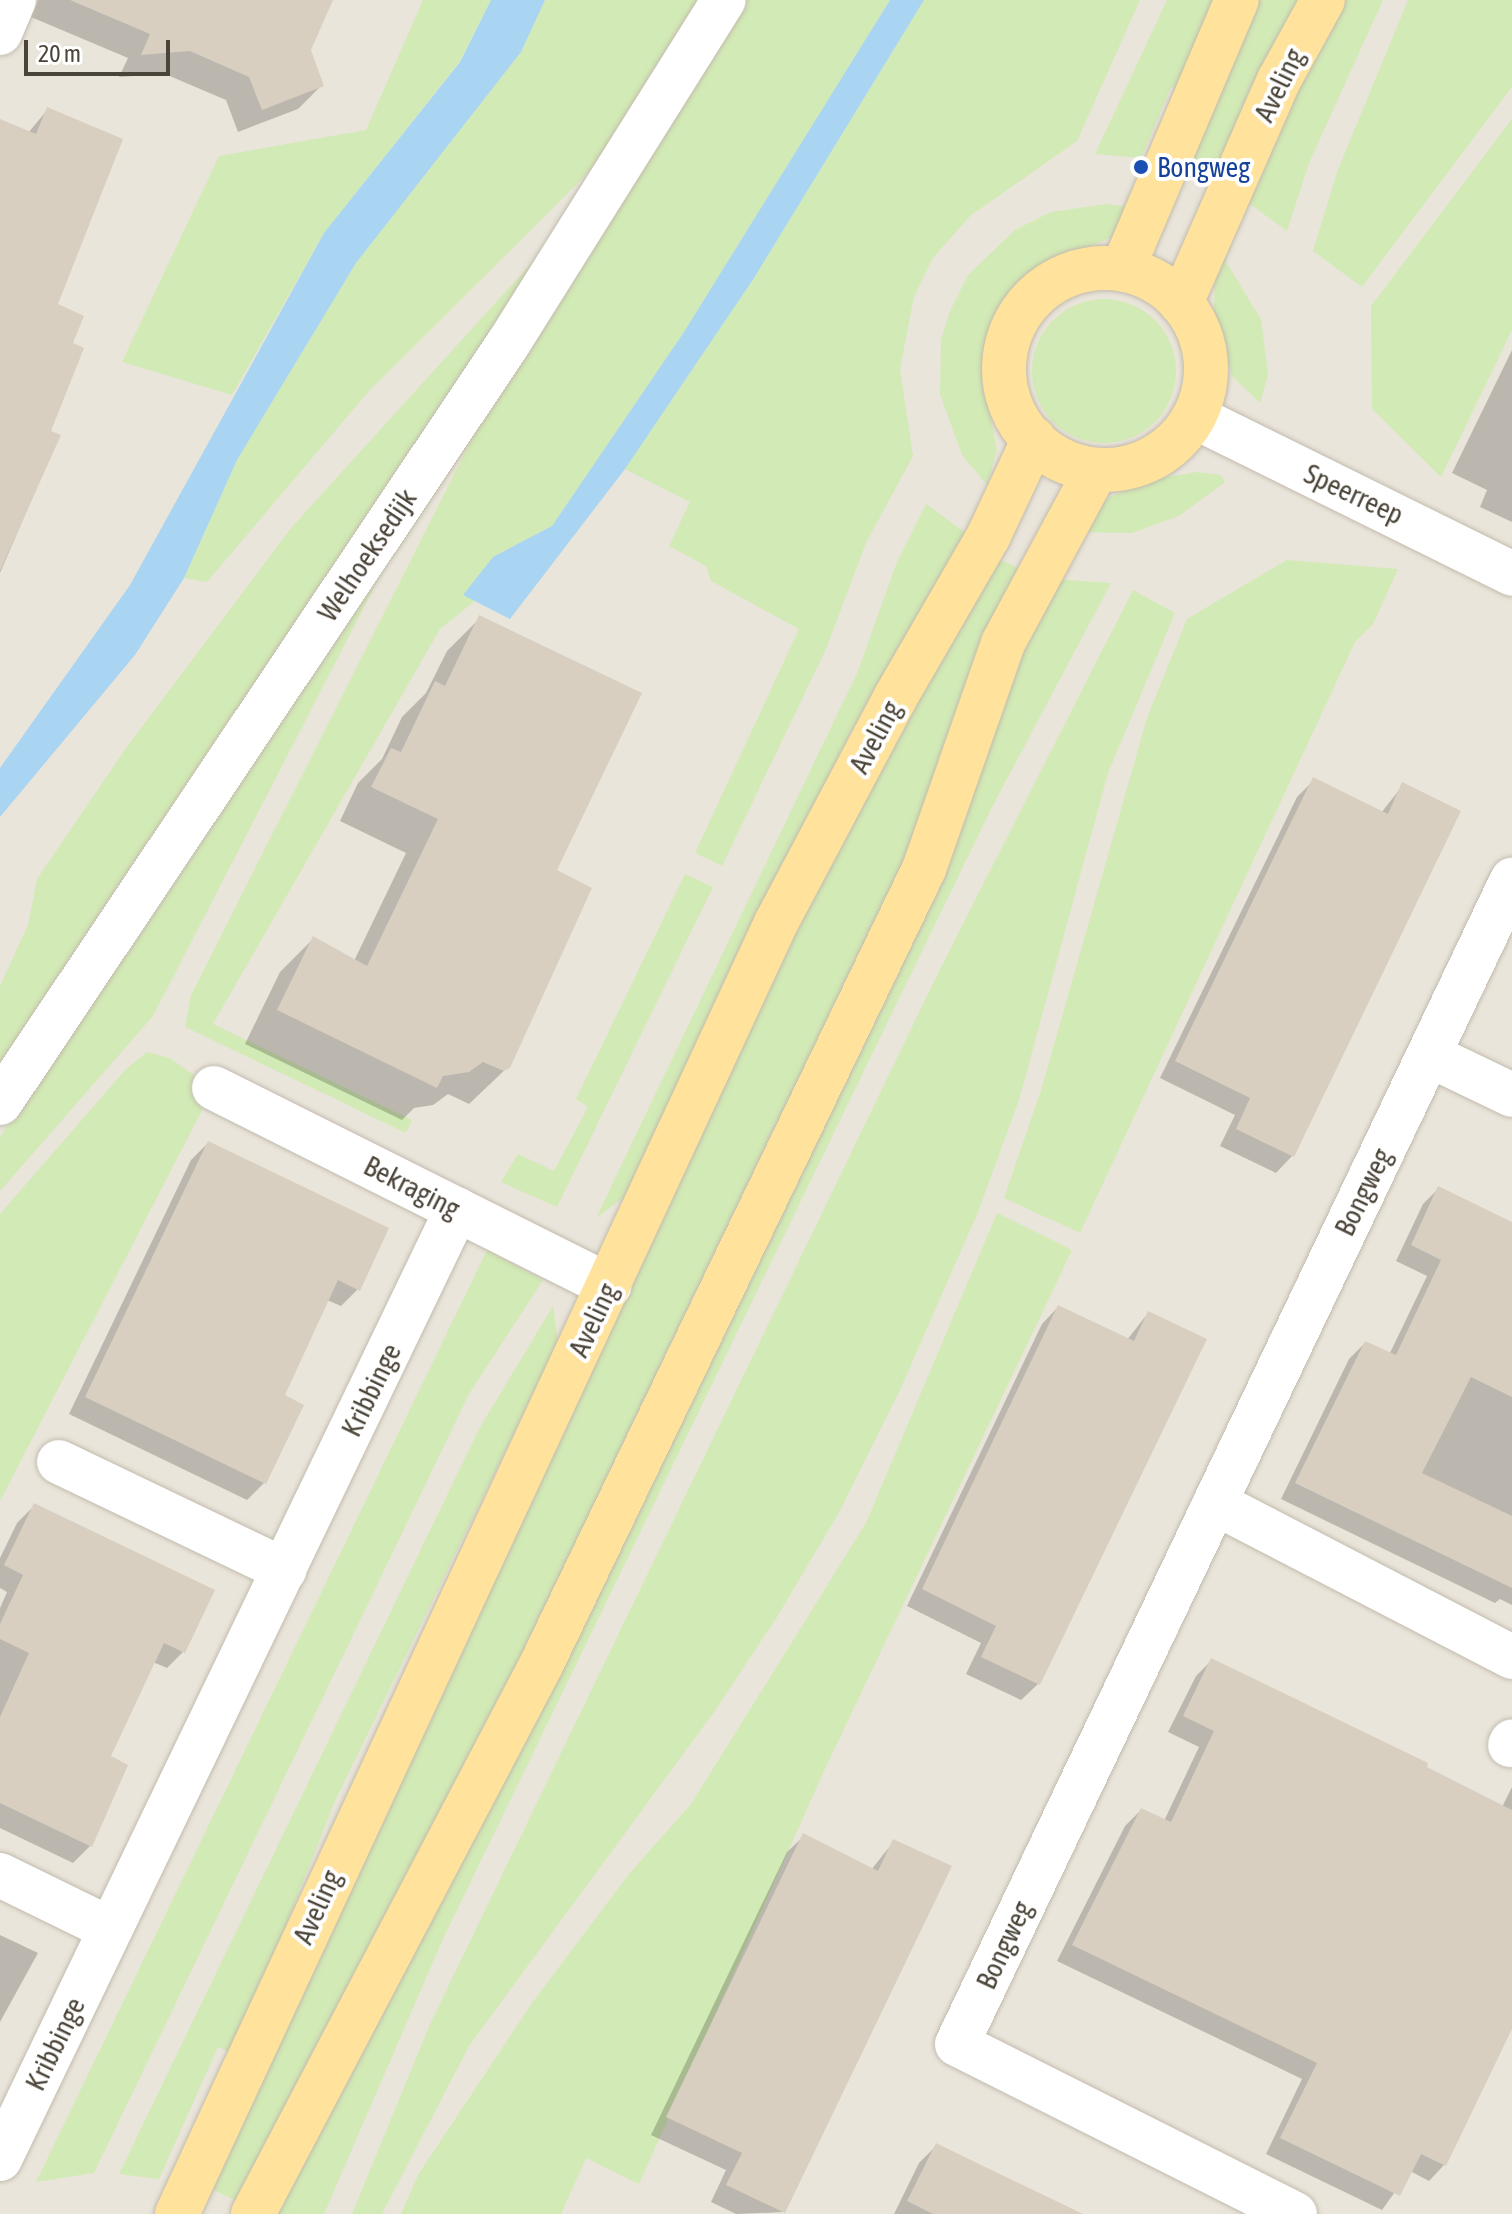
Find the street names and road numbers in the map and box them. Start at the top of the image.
street label: Aveling [1247,43,1311,127]
street label: Speerreep [1299,457,1409,531]
street label: Welhoeksedijk [310,482,424,628]
street label: Aveling [842,695,908,779]
street label: Bongweg [1327,1143,1399,1241]
street label: Bekraging [358,1149,466,1225]
street label: Aveling [561,1278,625,1362]
street label: Kribbinge [334,1338,408,1442]
street label: Aveling [286,1865,348,1949]
street label: Bongweg [969,1896,1039,1994]
street label: Kribbinge [18,1992,92,2096]

